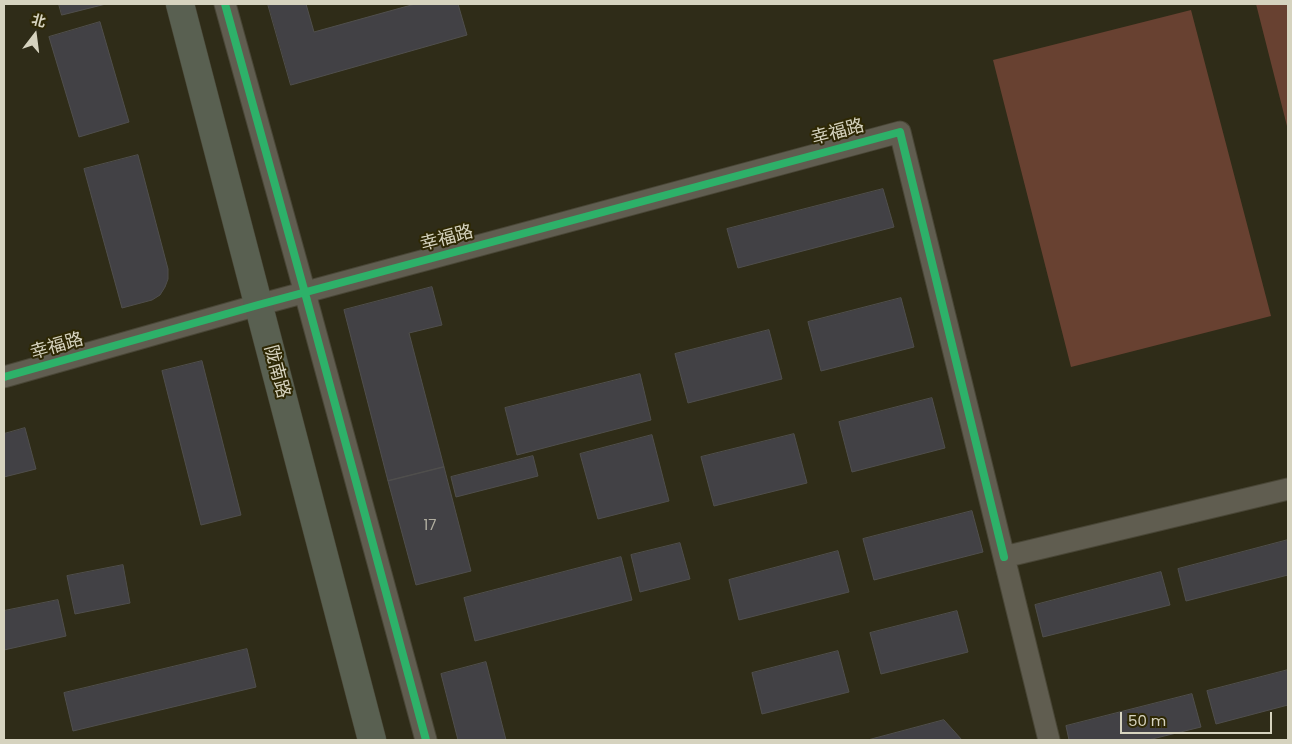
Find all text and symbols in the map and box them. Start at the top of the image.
text: 北 [30,9,48,32]
north arrow [10,10,60,60]
street label: 幸福路 [809,116,867,150]
street label: 幸福路 [418,222,476,256]
street label: 幸福路 [28,329,86,365]
street label: 陇南路 [259,343,293,401]
house number: 17 [424,517,436,535]
scale bar [1122,702,1274,734]
text: 50 m [1128,710,1166,731]

